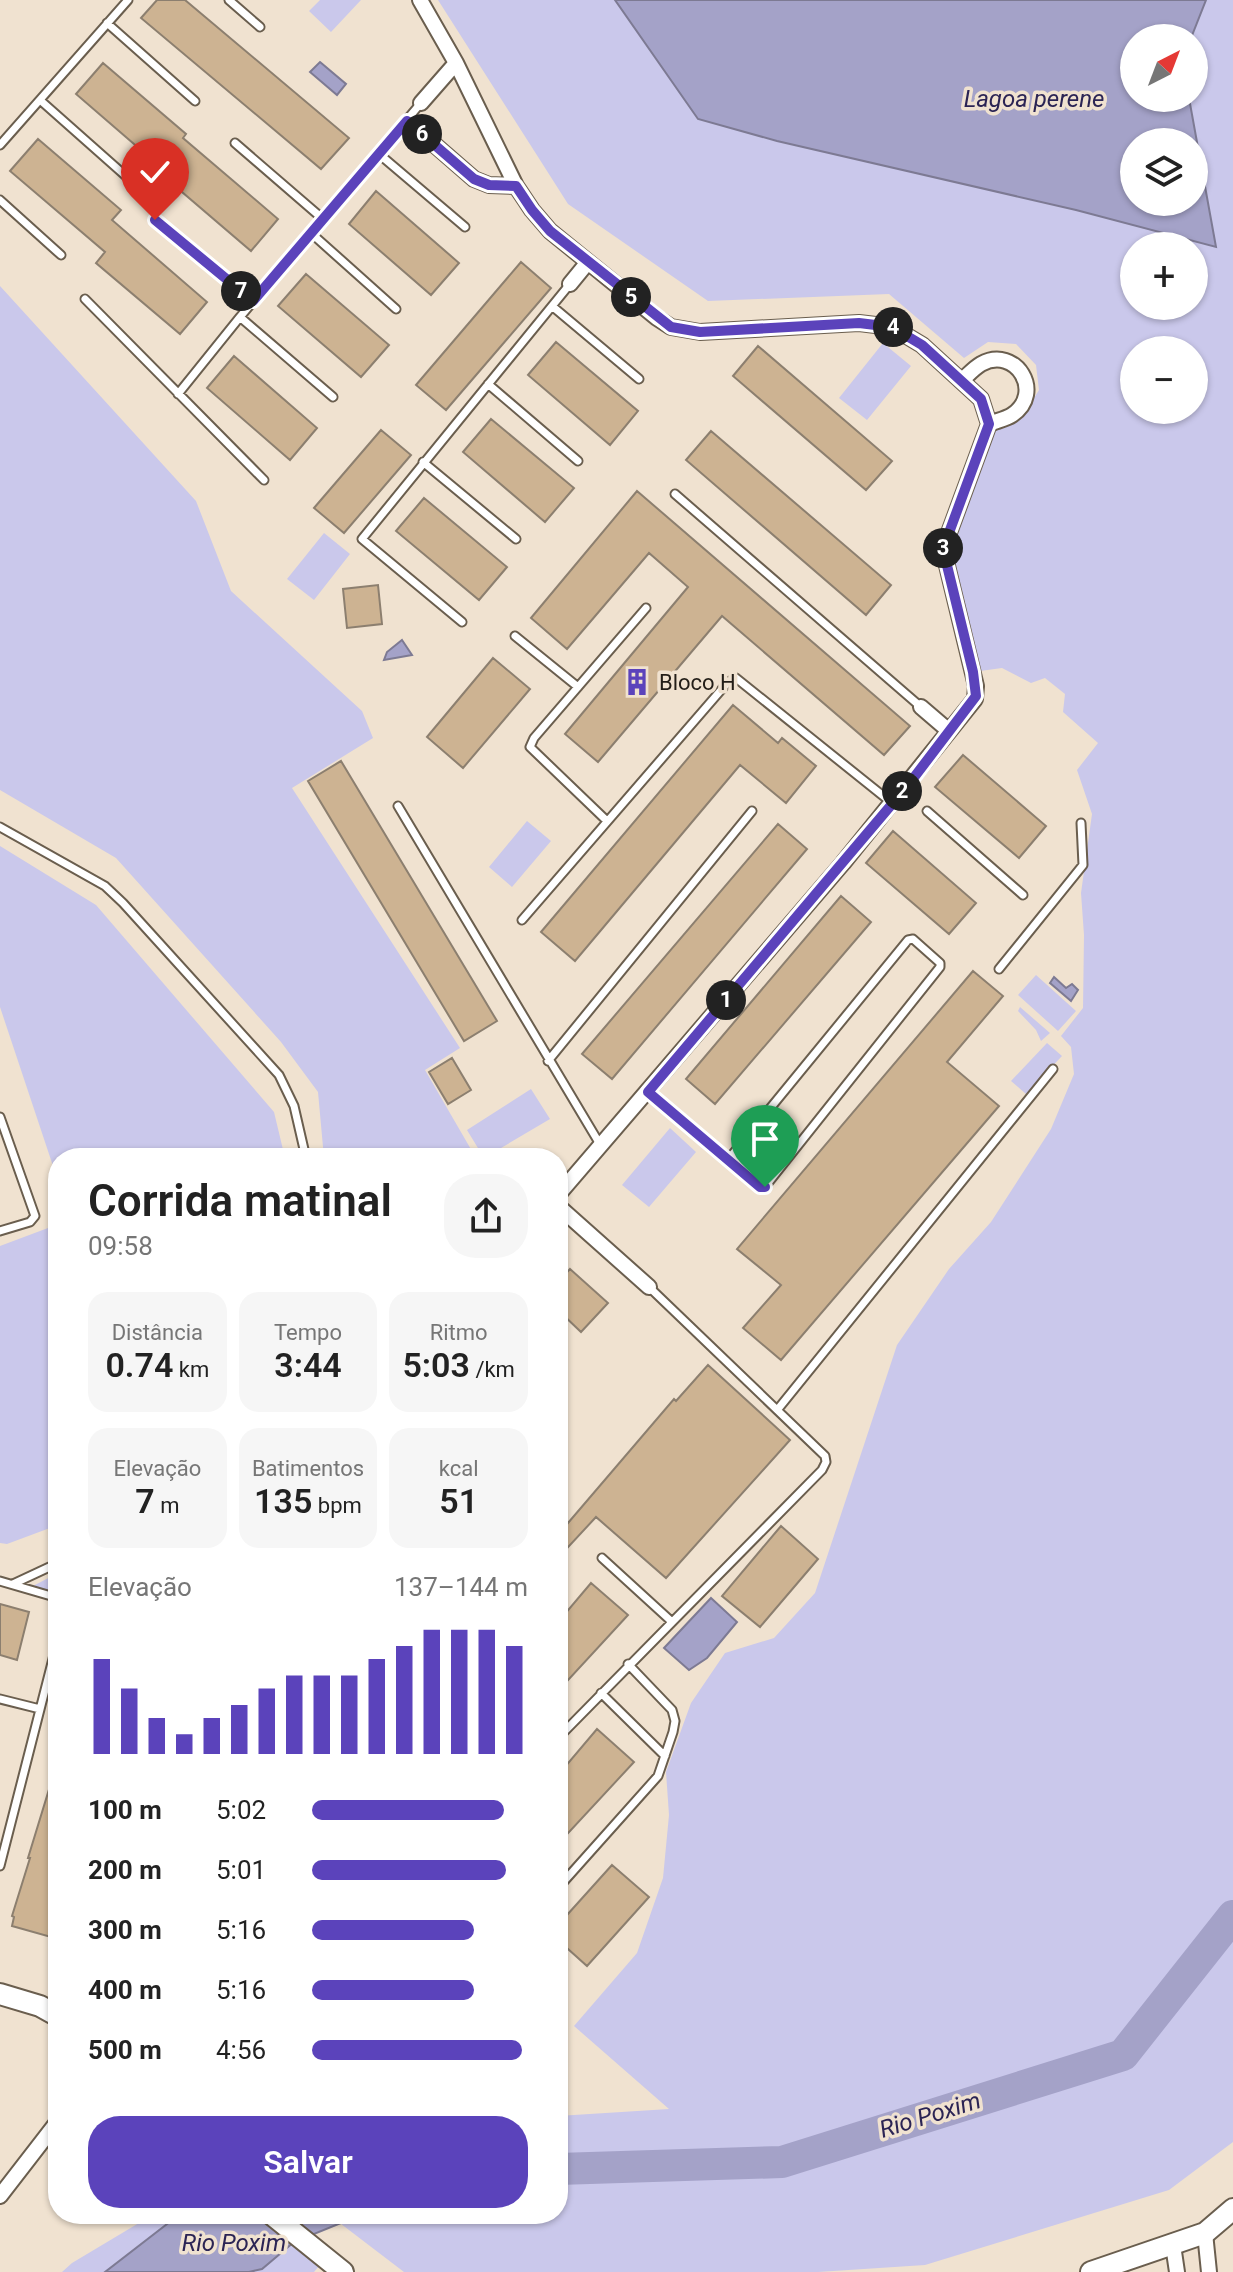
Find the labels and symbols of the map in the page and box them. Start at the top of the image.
north arrow [1120,24,1208,112]
water label: Lagoa perene [964,85,1104,113]
pin: 6 [402,114,442,154]
pin [121,138,189,220]
pin: 7 [221,271,261,311]
pin: 5 [611,277,651,317]
pin: 4 [873,307,913,347]
pin: 3 [923,528,963,568]
building icon: Bloco H [622,667,652,697]
place label: Bloco H [659,670,736,695]
pin: 2 [882,771,922,811]
pin: 1 [706,980,746,1020]
pin [731,1105,799,1187]
water label: Rio Poxim [876,2086,984,2144]
water label: Rio Poxim [182,2229,286,2257]

